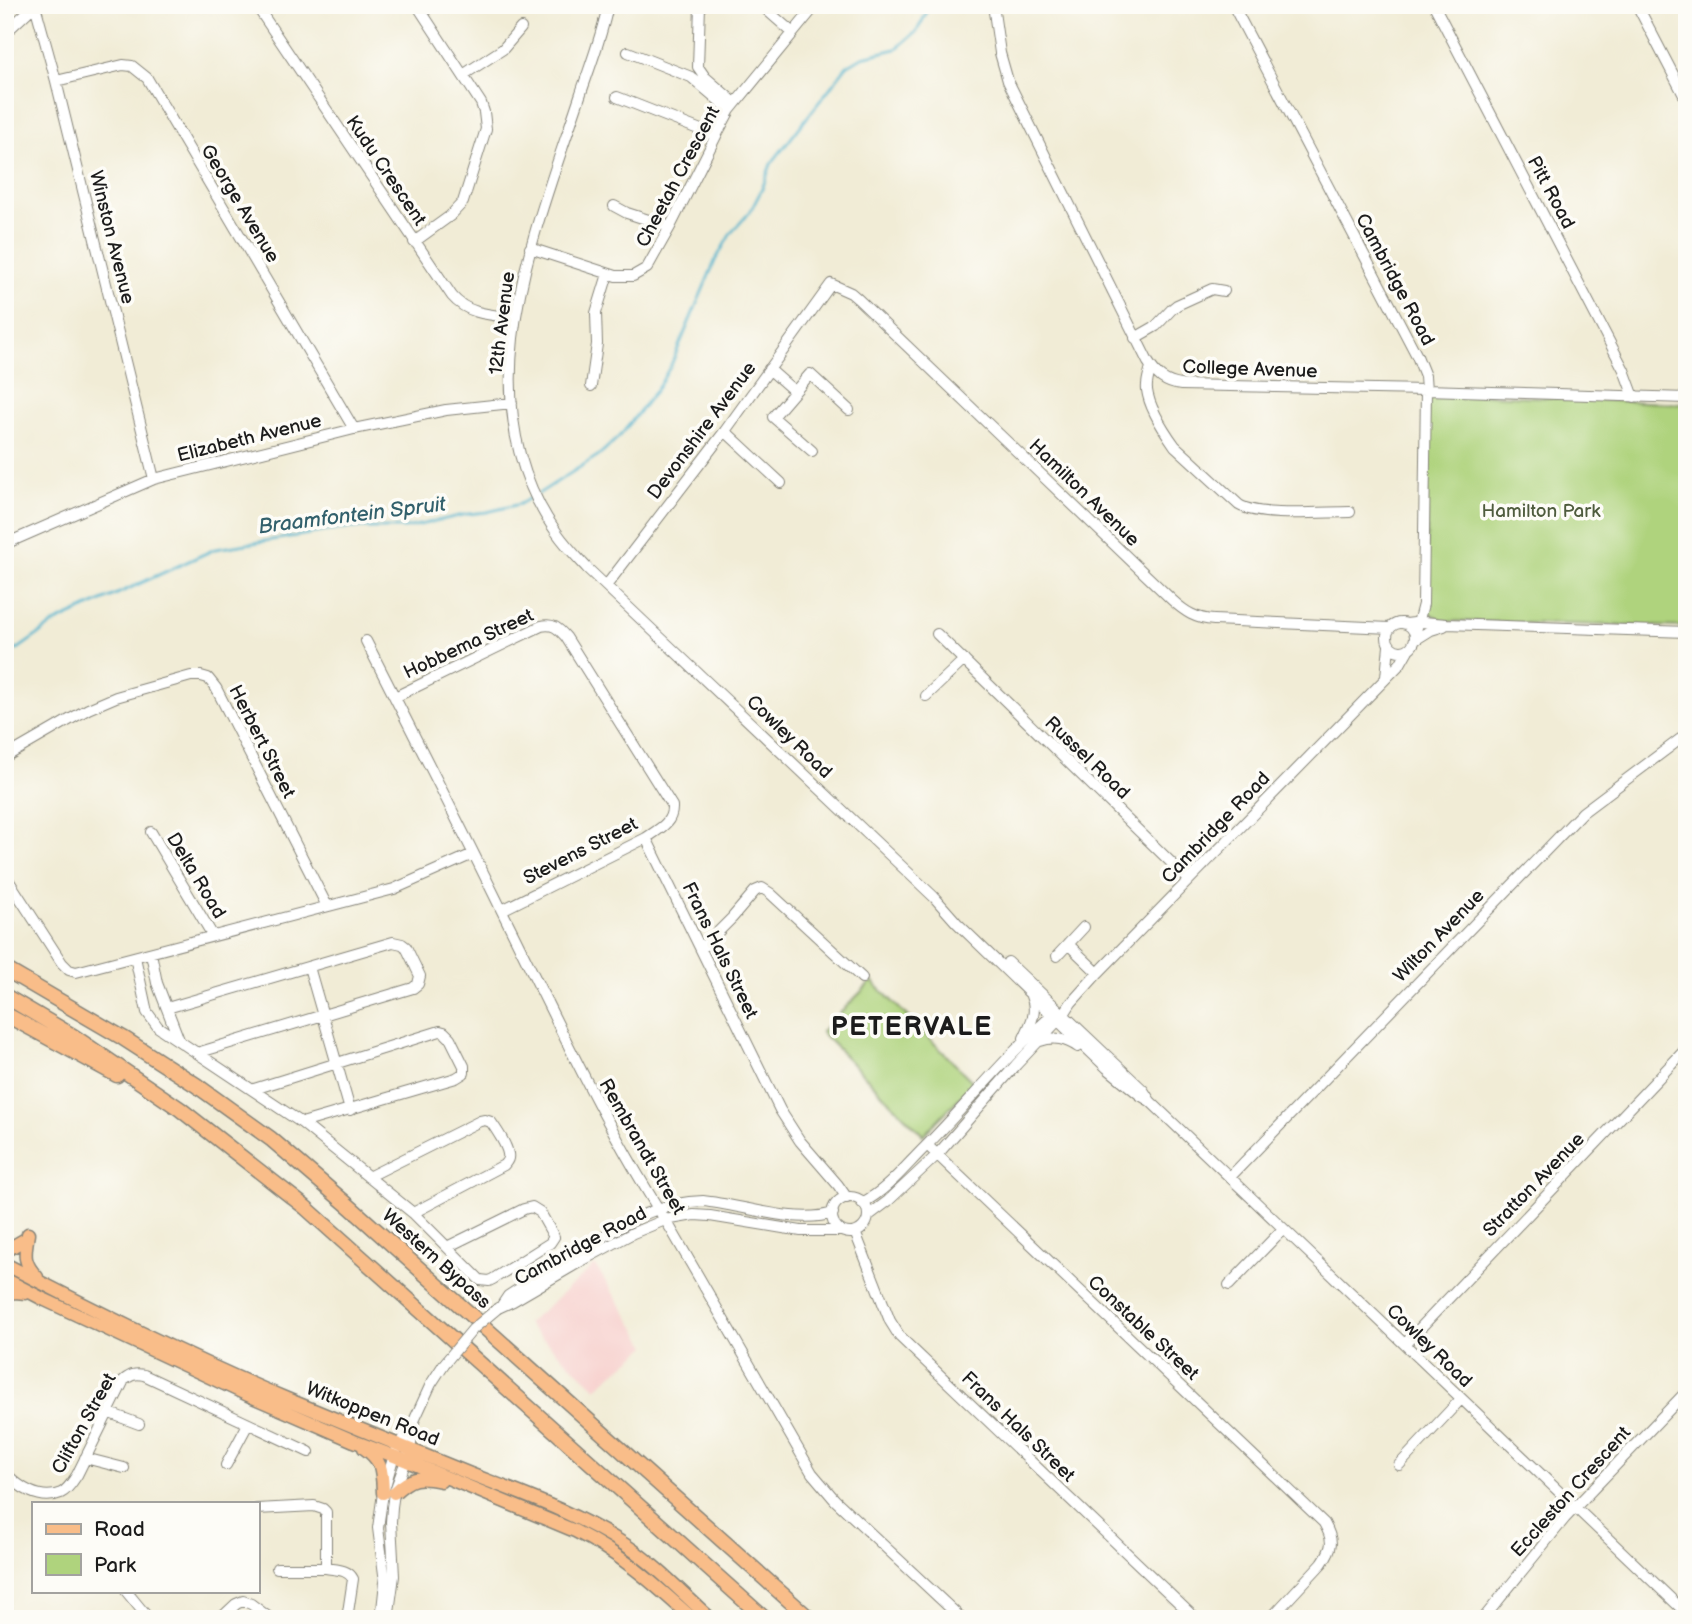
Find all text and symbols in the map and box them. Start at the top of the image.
street label: Cheetah Crescent [631,102,725,251]
street label: Kudu Crescent [341,111,431,230]
street label: George Avenue [195,140,284,267]
street label: Pitt Road [1522,152,1579,233]
street label: Winston Avenue [84,168,139,306]
street label: Cambridge Road [1350,210,1439,350]
street label: 12th Avenue [485,270,520,376]
street label: College Avenue [1182,356,1318,383]
street label: Devonshire Avenue [643,358,761,504]
street label: Elizabeth Avenue [175,409,324,468]
street label: Hamilton Avenue [1024,435,1144,552]
water label: Braamfontein Spruit [257,492,448,539]
park label: Hamilton Park [1481,500,1601,523]
street label: Hobbema Street [400,604,537,685]
street label: Herbert Street [223,681,300,802]
street label: Cowley Road [741,690,837,784]
street label: Russel Road [1040,712,1134,804]
street label: Cambridge Road [1157,767,1275,889]
street label: Stevens Street [520,813,642,890]
street label: Delta Road [161,829,230,923]
street label: Frans Hals Street [677,879,763,1023]
street label: Wilton Avenue [1389,885,1489,987]
district label: PETERVALE [831,1012,993,1043]
street label: Rembrandt Street [594,1075,690,1219]
street label: Stratton Avenue [1479,1128,1590,1242]
street label: Cambridge Road [511,1202,651,1291]
street label: Western Bypass [377,1204,495,1314]
street label: Constable Street [1083,1271,1203,1386]
street label: Cowley Road [1381,1299,1477,1393]
street label: Frans Hals Street [956,1367,1080,1487]
street label: Clifton Street [47,1369,122,1478]
street label: Witkoppen Road [302,1377,442,1452]
street label: Eccleston Crescent [1506,1422,1636,1562]
legend [32,1502,259,1592]
text: Road [94,1517,145,1542]
text: Park [94,1553,137,1578]

